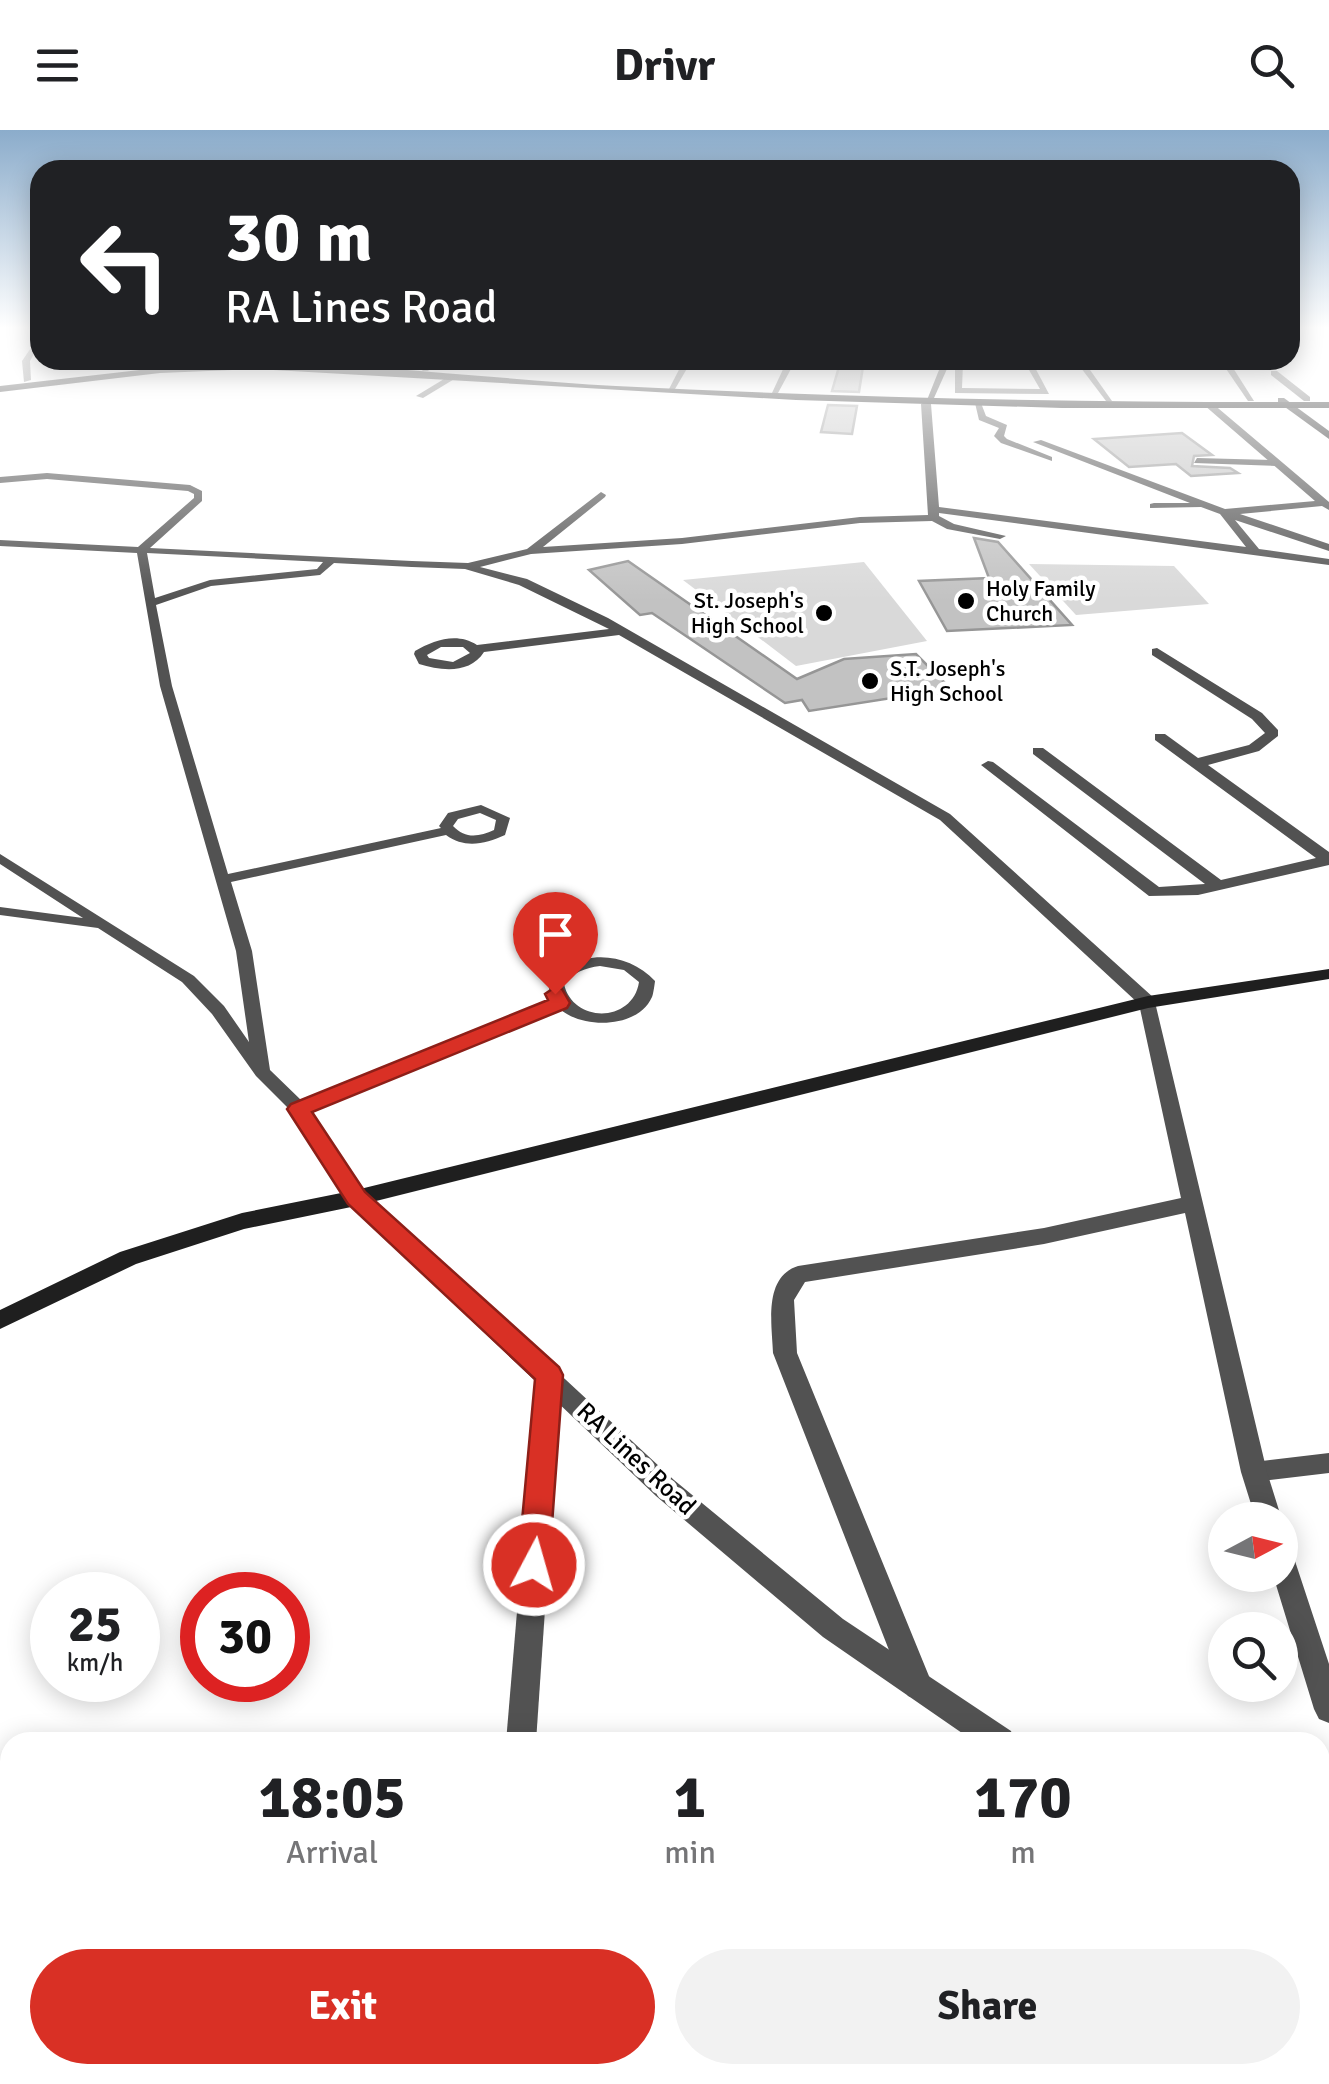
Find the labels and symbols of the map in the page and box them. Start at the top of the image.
place label: Holy Family Church [986,575,1096,627]
place label: St. Joseph's High School [691,587,804,639]
marker: Holy Family Church [955,590,977,612]
marker: St. Joseph's High School [813,602,835,624]
place label: S.T. Joseph's High School [890,655,1005,707]
marker: S.T. Joseph's High School [859,670,881,692]
pin [513,892,598,995]
street label: RA Lines Road [571,1395,703,1521]
north arrow [1208,1502,1298,1592]
position arrow [482,1513,586,1617]
speed limit sign: 30 [180,1572,310,1702]

